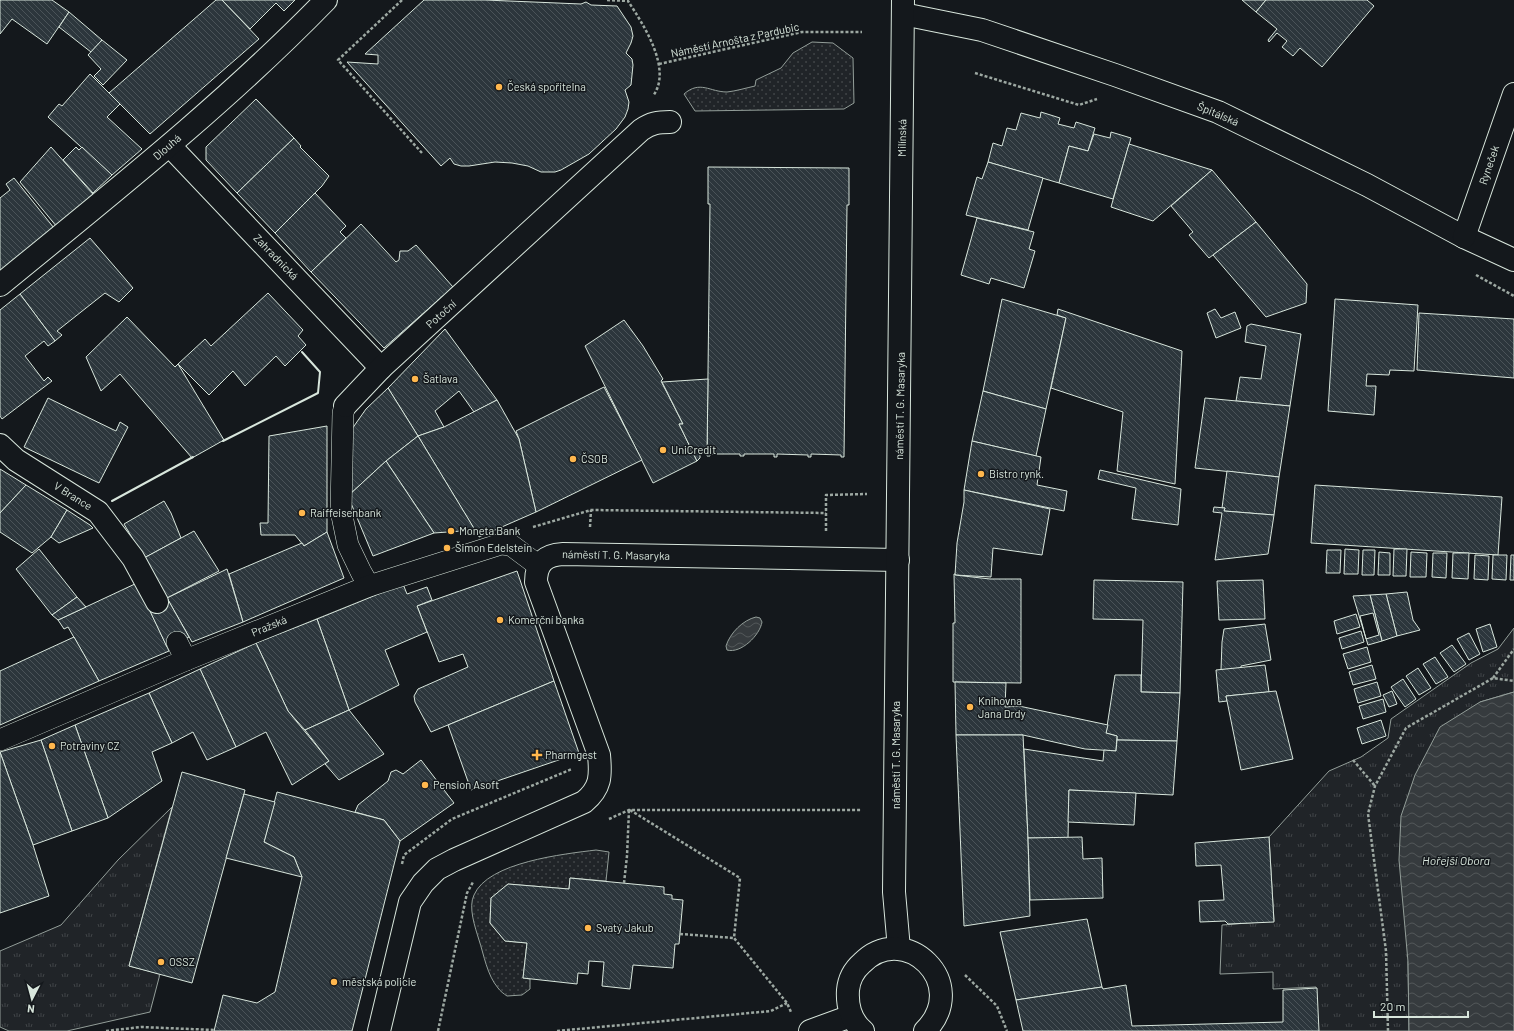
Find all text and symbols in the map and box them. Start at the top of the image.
street label: Náměstí Arnošta z Pardubic [670,19,801,59]
place label: Česká spořitelna [507,80,586,93]
marker: Česká spořitelna [494,82,504,92]
street label: Špitálská [1196,99,1241,128]
street label: Milínská [895,119,908,157]
street label: Dlouhá [150,131,183,162]
street label: Ryneček [1476,143,1501,186]
street label: Zahradnická [251,231,301,282]
street label: Potoční [423,296,459,331]
street label: náměstí T. G. Masaryka [892,352,907,460]
place label: Šatlava [423,372,458,385]
marker: Šatlava [410,374,420,384]
place label: UniCredit [671,443,716,456]
marker: UniCredit [658,445,668,455]
place label: ČSOB [581,452,608,465]
marker: ČSOB [568,454,578,464]
place label: Bistro rynk. [989,467,1044,480]
marker: Bistro rynk. [976,469,986,479]
street label: V Brance [52,479,95,512]
place label: Raiffeisenbank [310,506,382,519]
marker: Raiffeisenbank [297,508,307,518]
place label: Moneta Bank [459,524,521,537]
marker: Moneta Bank [446,526,456,536]
place label: Šimon Edelstein [455,541,532,554]
marker: Šimon Edelstein [442,543,452,553]
street label: náměstí T. G. Masaryka [562,547,670,562]
street label: Pražská [249,613,289,639]
place label: Komerční banka [508,613,584,626]
marker: Komerční banka [495,615,505,625]
place label: Knihovna Jana Drdy [978,694,1026,720]
street label: náměstí T. G. Masaryka [889,701,902,809]
marker: Knihovna Jana Drdy [965,702,975,712]
place label: Potraviny CZ [60,739,120,752]
marker: Potraviny CZ [47,741,57,751]
place label: Pharmgest [545,748,597,761]
marker: Pharmgest [532,750,542,760]
place label: Pension Asoft [433,778,499,791]
marker: Pension Asoft [420,780,430,790]
water label: Hořejší Obora [1422,853,1490,867]
place label: Svatý Jakub [596,921,654,934]
marker: Svatý Jakub [583,923,593,933]
place label: OSSZ [169,955,195,968]
marker: OSSZ [156,957,166,967]
place label: městská policie [342,975,416,988]
marker: městská policie [329,977,339,987]
north arrow [12,979,52,1019]
scale bar [1374,993,1468,1019]
text: 20 m [1380,999,1406,1013]
text: N [27,1003,35,1016]

